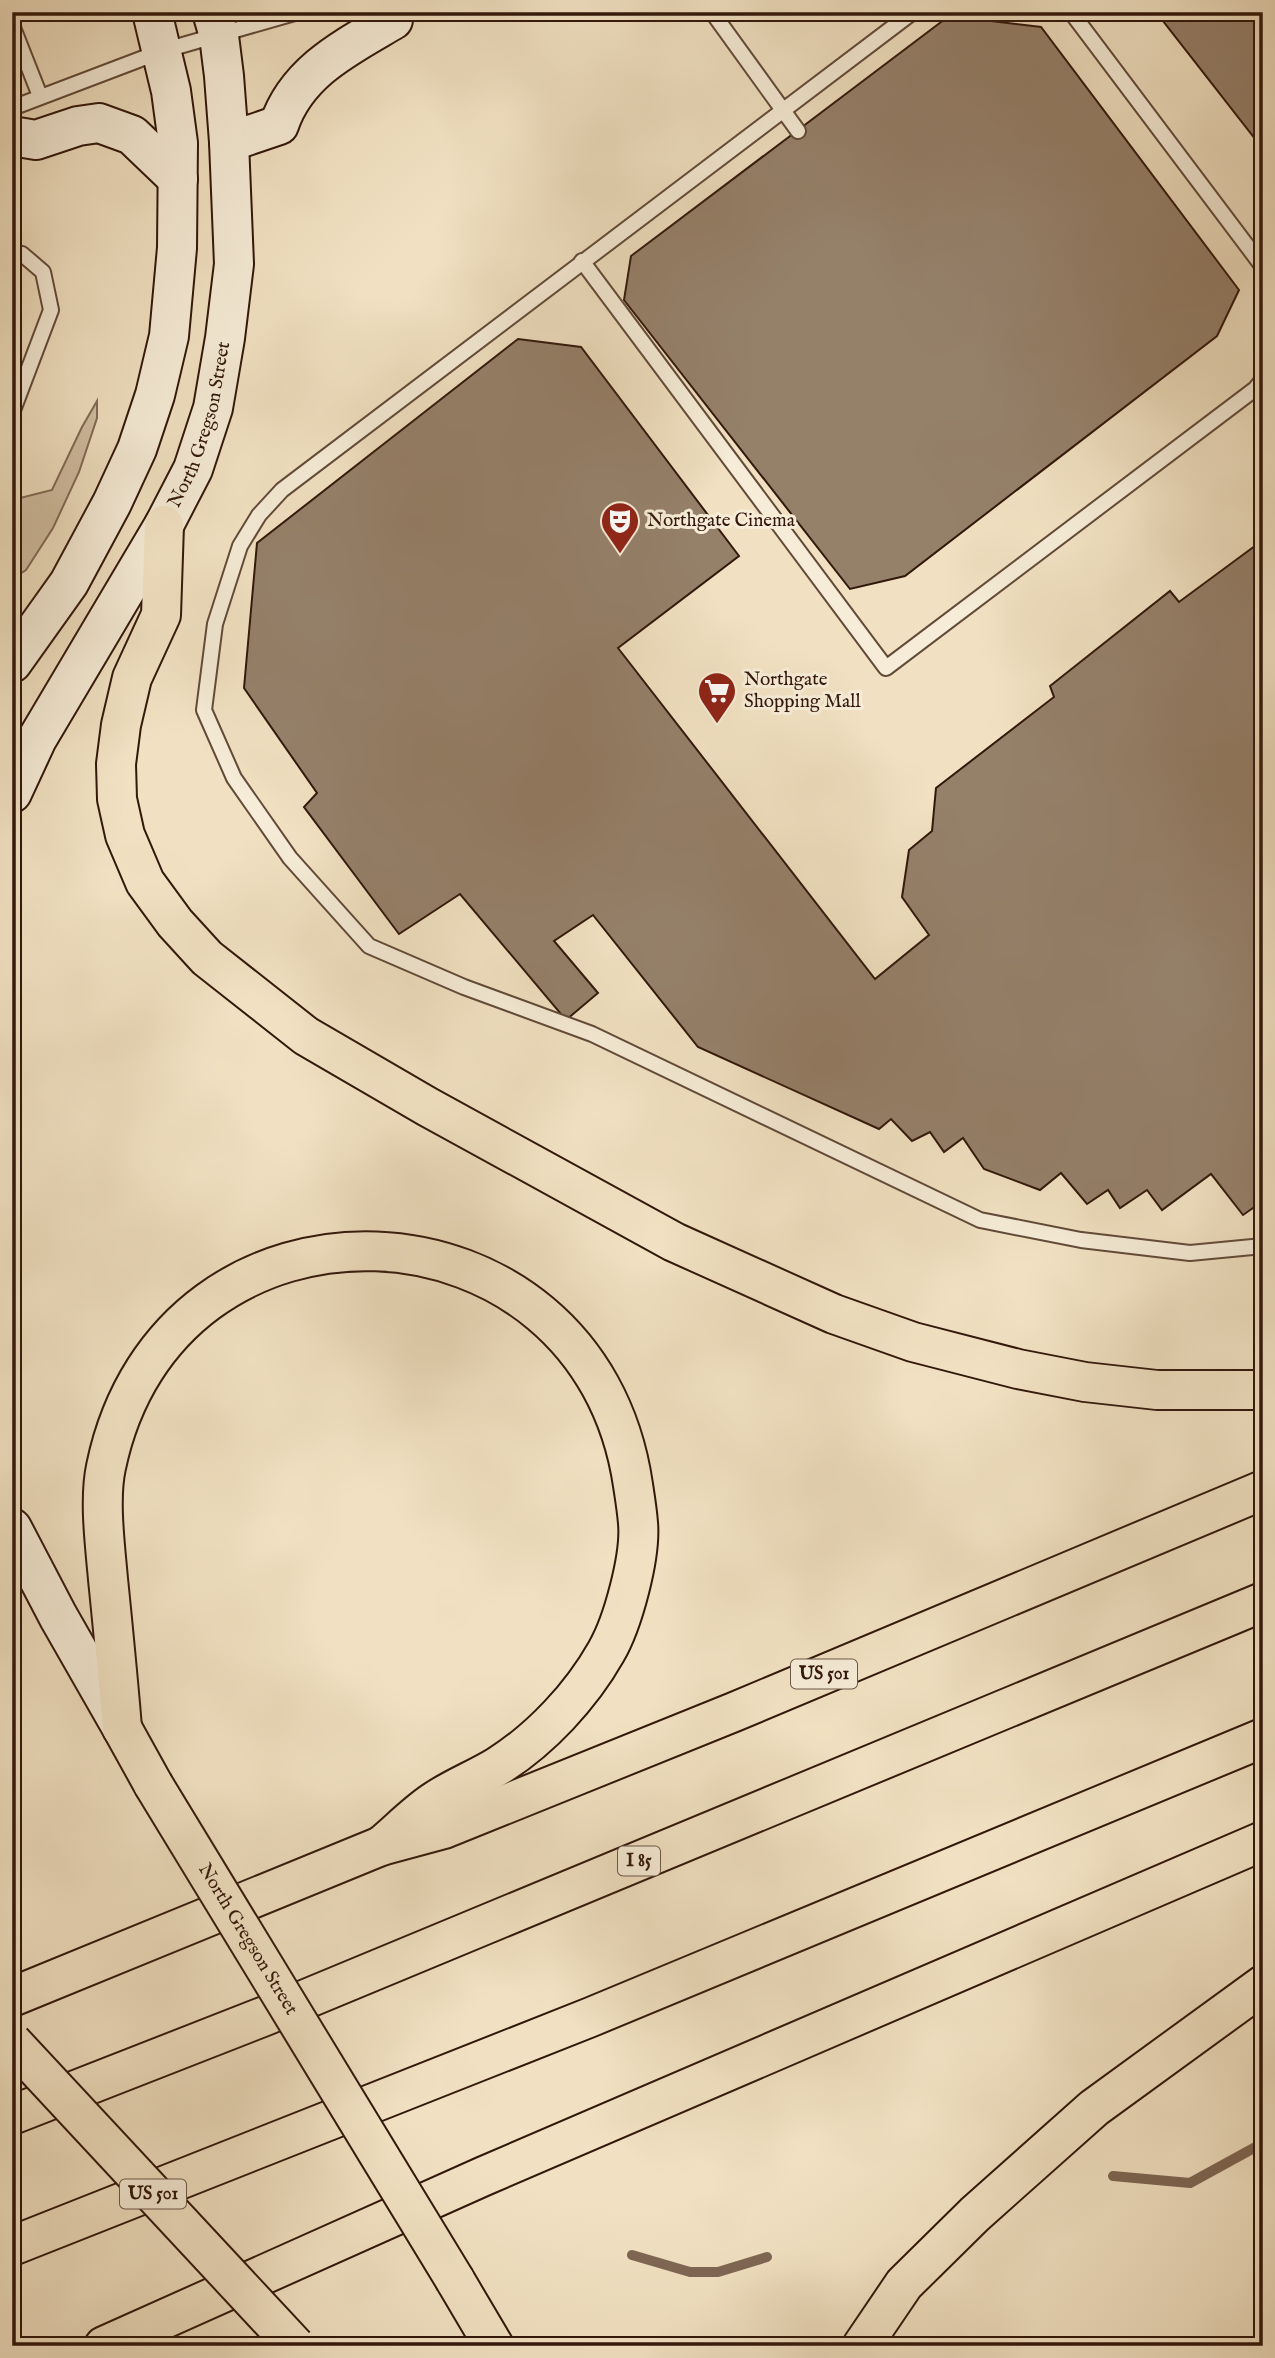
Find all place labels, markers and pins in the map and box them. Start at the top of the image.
theatre icon: Northgate Cinema [599,500,641,555]
place label: Northgate Cinema [647,509,796,533]
place label: Northgate Shopping Mall [744,668,861,714]
supermarket icon: Northgate Shopping Mall [696,670,738,725]

